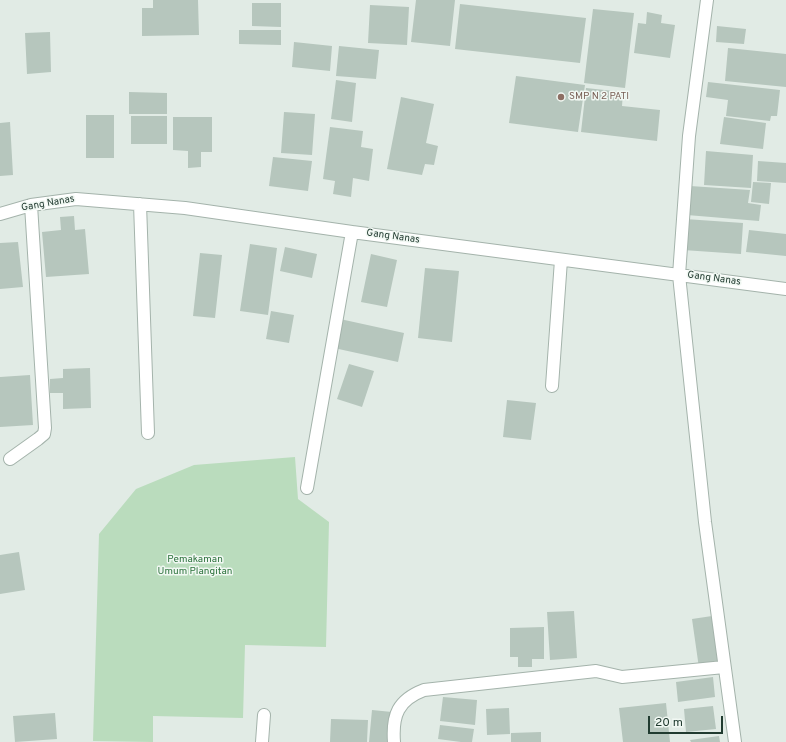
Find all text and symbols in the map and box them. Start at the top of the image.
place label: SMP N 2 PATI [569,91,629,103]
marker: SMP N 2 PATI [556,92,566,102]
street label: Gang Nanas [20,193,76,215]
street label: Gang Nanas [366,227,420,247]
street label: Gang Nanas [687,269,741,289]
park label: Pemakaman Umum Plangitan [158,554,232,578]
scale bar [650,708,725,734]
text: 20 m [655,715,683,731]

